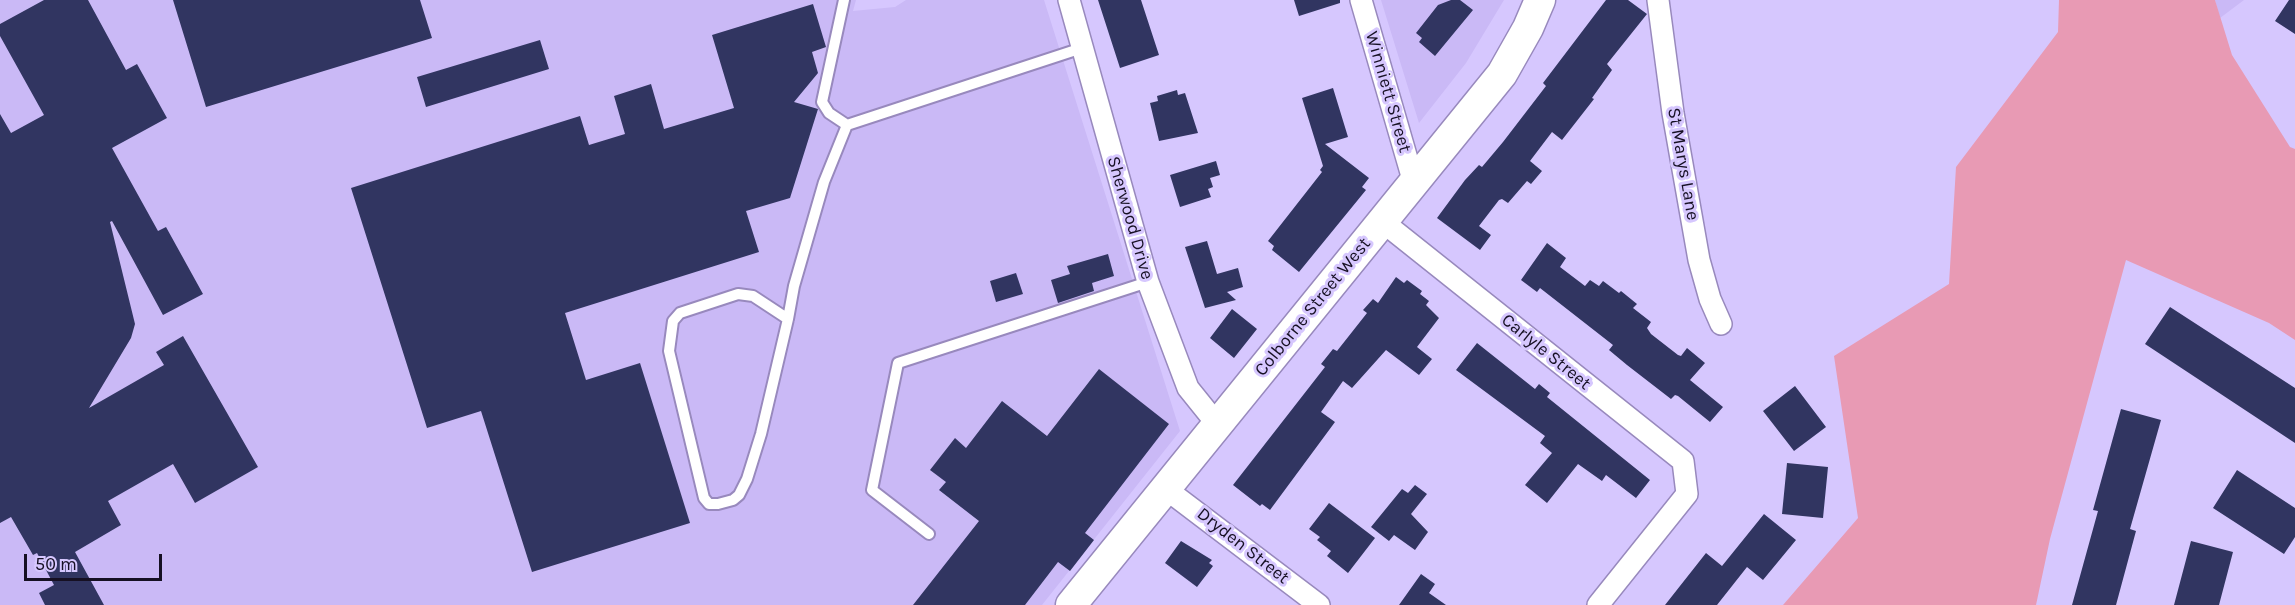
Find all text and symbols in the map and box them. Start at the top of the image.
street label: Winniett Street [1360,29,1416,155]
street label: St Marys Lane [1662,106,1704,222]
street label: Sherwood Drive [1102,154,1158,282]
street label: Colborne Street West [1250,233,1376,381]
street label: Carlyle Street [1497,309,1595,395]
street label: Dryden Street [1193,503,1293,589]
scale bar [27,542,165,580]
text: 50 m [35,553,77,575]

